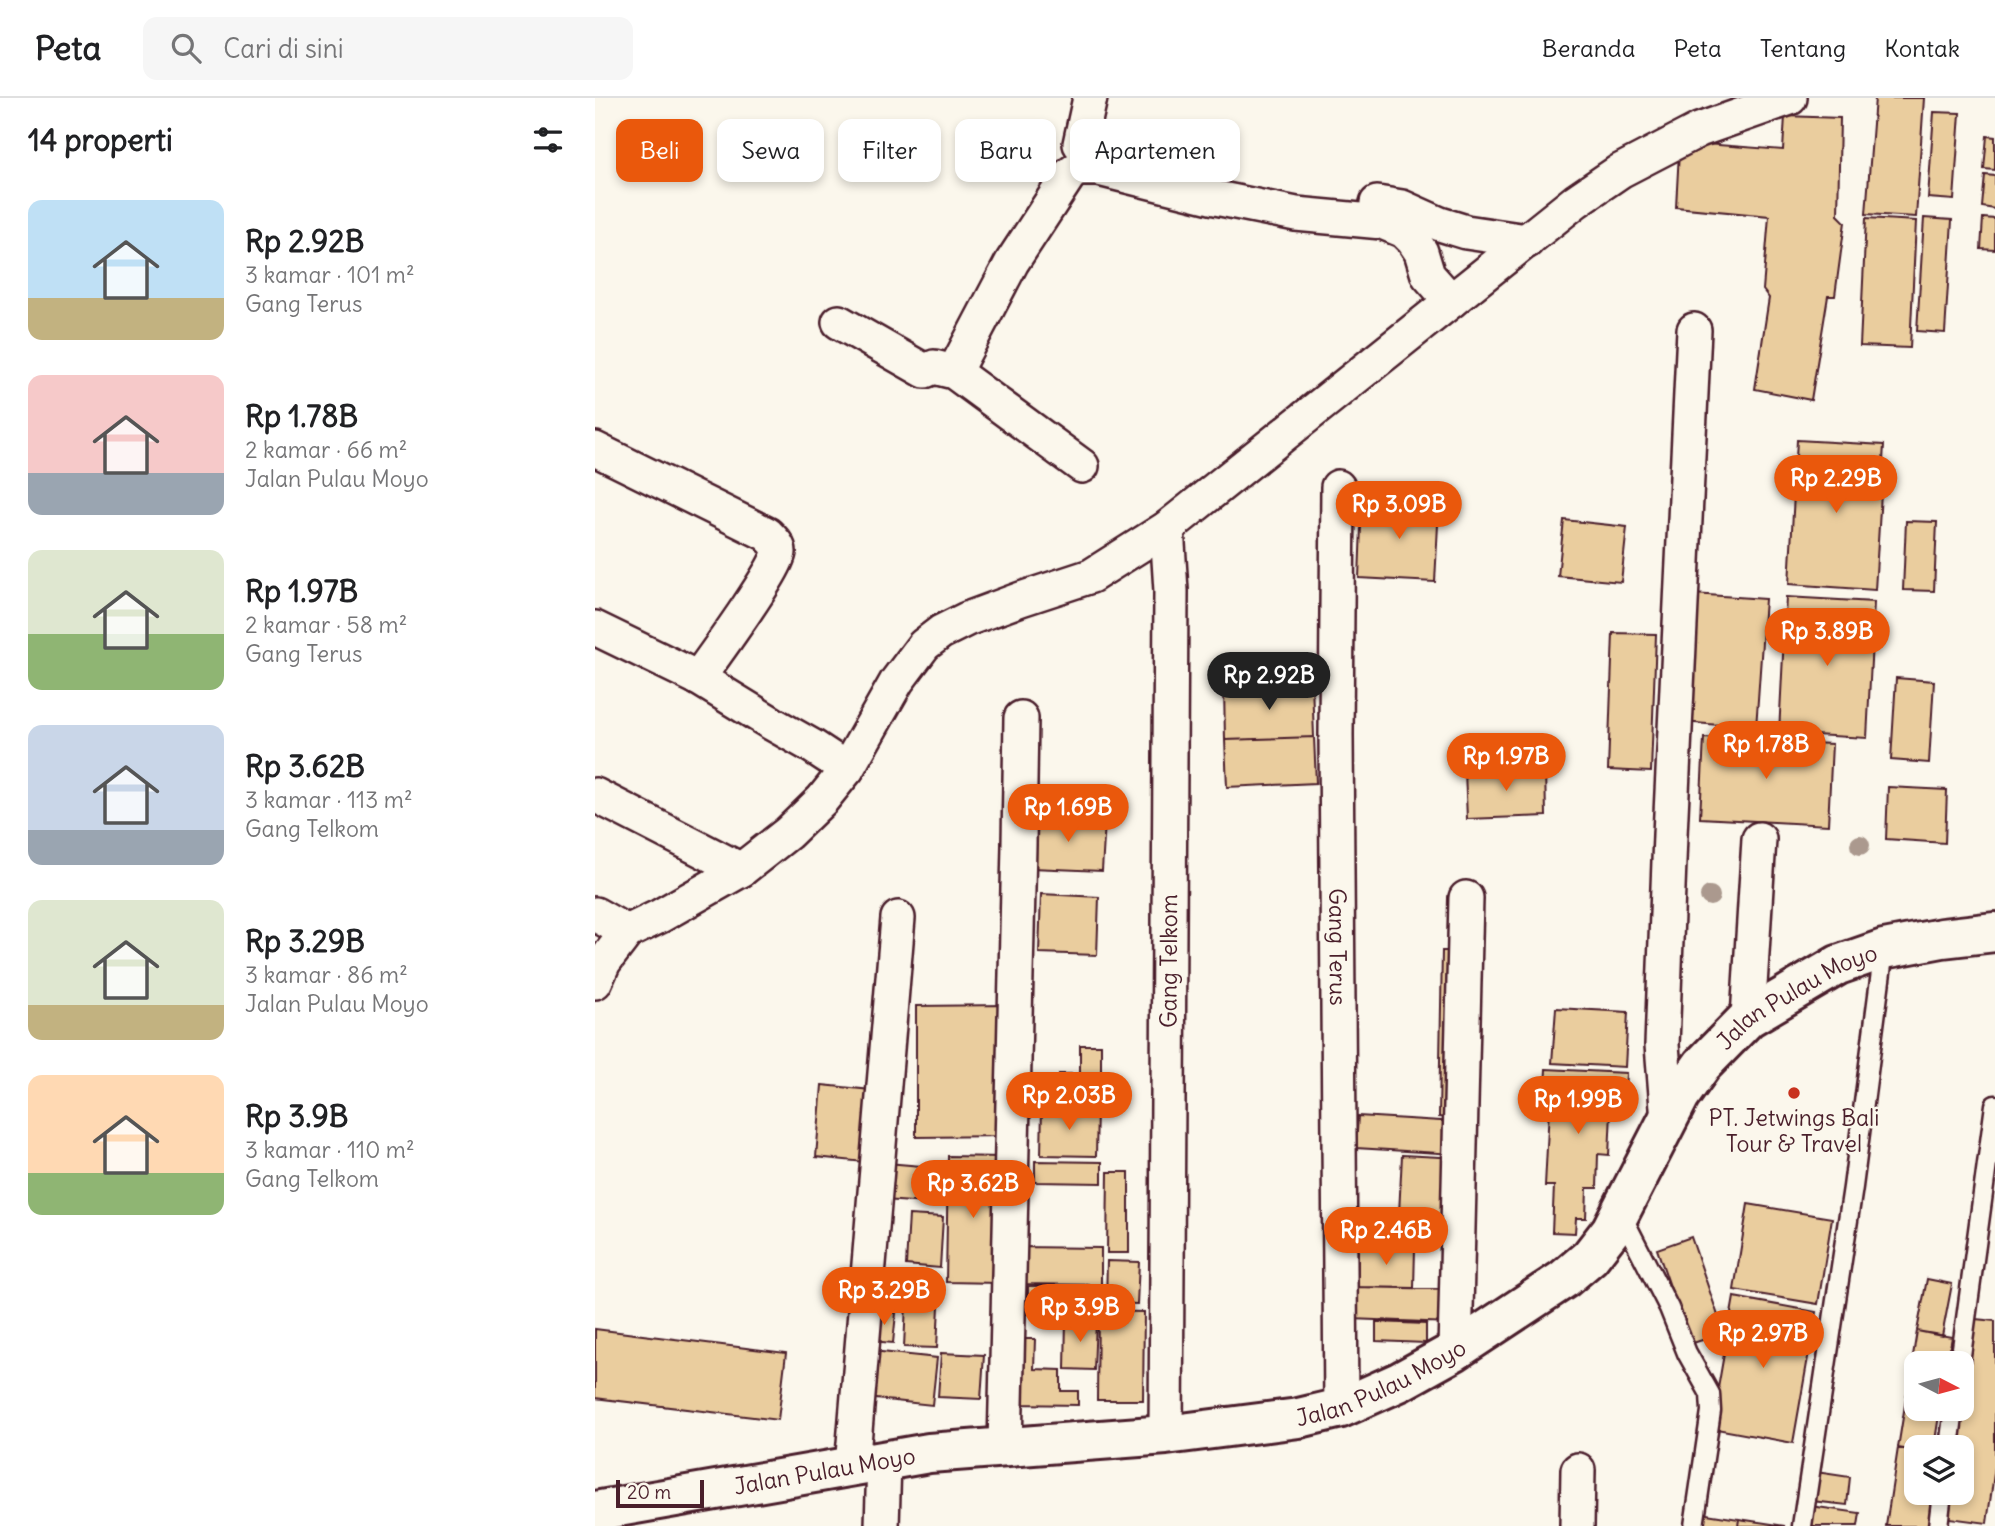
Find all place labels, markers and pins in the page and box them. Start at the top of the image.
pin: Rp 2.29B [1764,456,1908,515]
pin: Rp 3.09B [1327,482,1471,541]
pin: Rp 3.89B [1755,608,1899,668]
pin: Rp 2.92B [1197,652,1341,712]
pin: Rp 1.78B [1694,722,1838,781]
pin: Rp 1.97B [1434,734,1578,793]
pin: Rp 1.69B [996,784,1140,844]
pin: Rp 2.03B [997,1072,1141,1132]
pin: Rp 1.99B [1506,1076,1650,1136]
marker: PT. Jetwings Bali Tour & Travel [1786,1085,1802,1101]
place label: PT. Jetwings Bali Tour & Travel [1709,1103,1879,1158]
pin: Rp 3.62B [901,1160,1045,1220]
pin: Rp 2.46B [1314,1208,1458,1267]
pin: Rp 3.29B [812,1268,956,1327]
pin: Rp 3.9B [1015,1284,1145,1344]
pin: Rp 2.97B [1691,1310,1835,1370]

